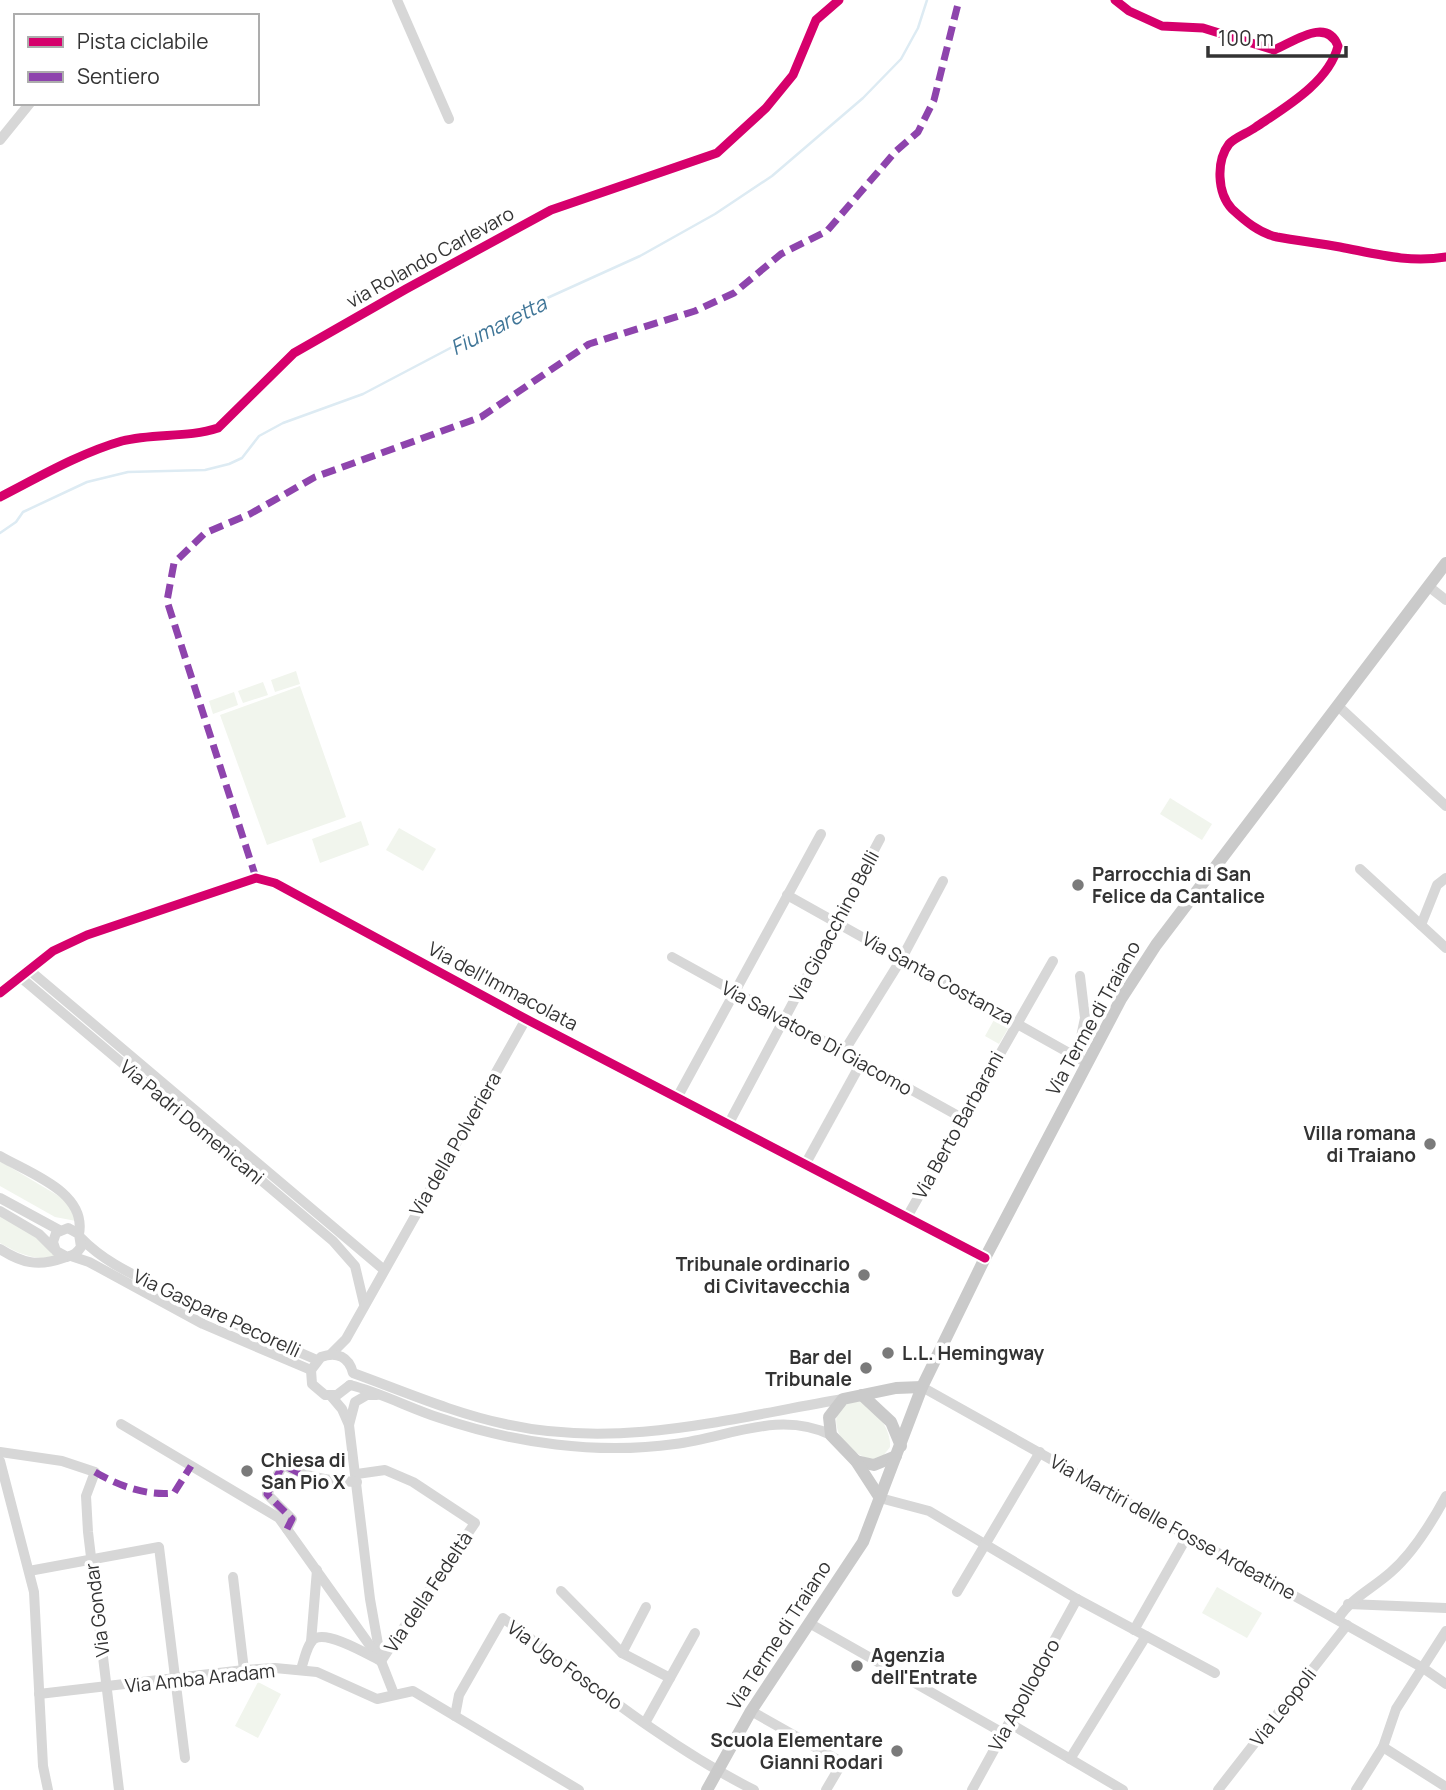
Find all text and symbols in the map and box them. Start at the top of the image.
legend [14,14,259,105]
scale bar [1208,14,1346,58]
text: 100 m [1218,24,1274,52]
text: Pista ciclabile [77,27,209,55]
text: Sentiero [77,62,160,90]
street label: via Rolando Carlevaro [342,200,518,314]
water label: Fiumaretta [445,288,552,361]
street label: Via Gioacchino Belli [783,846,885,1006]
place label: Parrocchia di San Felice da Cantalice [1092,861,1265,909]
marker: Parrocchia di San Felice da Cantalice [1070,877,1086,893]
street label: Via Santa Costanza [858,926,1018,1030]
street label: Via dell'Immacolata [423,935,583,1037]
street label: Via Terme di Traiano [1040,936,1146,1100]
street label: Via Salvatore Di Giacomo [717,975,917,1101]
street label: Via Berto Barbarani [907,1046,1009,1204]
street label: Via Padri Domenicani [114,1054,270,1190]
street label: Via della Polveriera [403,1067,507,1221]
place label: Villa romana di Traiano [1303,1120,1416,1168]
marker: Villa romana di Traiano [1422,1136,1438,1152]
place label: Tribunale ordinario di Civitavecchia [676,1251,850,1299]
street label: Via Gaspare Pecorelli [129,1263,305,1363]
marker: Tribunale ordinario di Civitavecchia [856,1267,872,1283]
place label: L.L. Hemingway [902,1340,1045,1366]
place label: Bar del Tribunale [765,1344,852,1392]
marker: L.L. Hemingway [880,1345,896,1361]
marker: Bar del Tribunale [858,1360,874,1376]
place label: Chiesa di San Pio X [261,1447,346,1495]
street label: Via Martiri delle Fosse Ardeatine [1045,1448,1301,1606]
marker: Chiesa di San Pio X [239,1463,255,1479]
street label: Via della Fedeltà [378,1526,478,1658]
street label: Via Terme di Traiano [721,1555,837,1715]
street label: Via Gondar [78,1561,116,1658]
street label: Via Ugo Foscolo [502,1614,628,1716]
street label: Via Apollodoro [982,1634,1066,1756]
place label: Agenzia dell'Entrate [871,1642,977,1690]
street label: Via Amba Aradam [124,1657,276,1699]
marker: Agenzia dell'Entrate [849,1658,865,1674]
street label: Via Leopoli [1244,1662,1322,1752]
place label: Scuola Elementare Gianni Rodari [710,1727,883,1775]
marker: Scuola Elementare Gianni Rodari [889,1743,905,1759]

